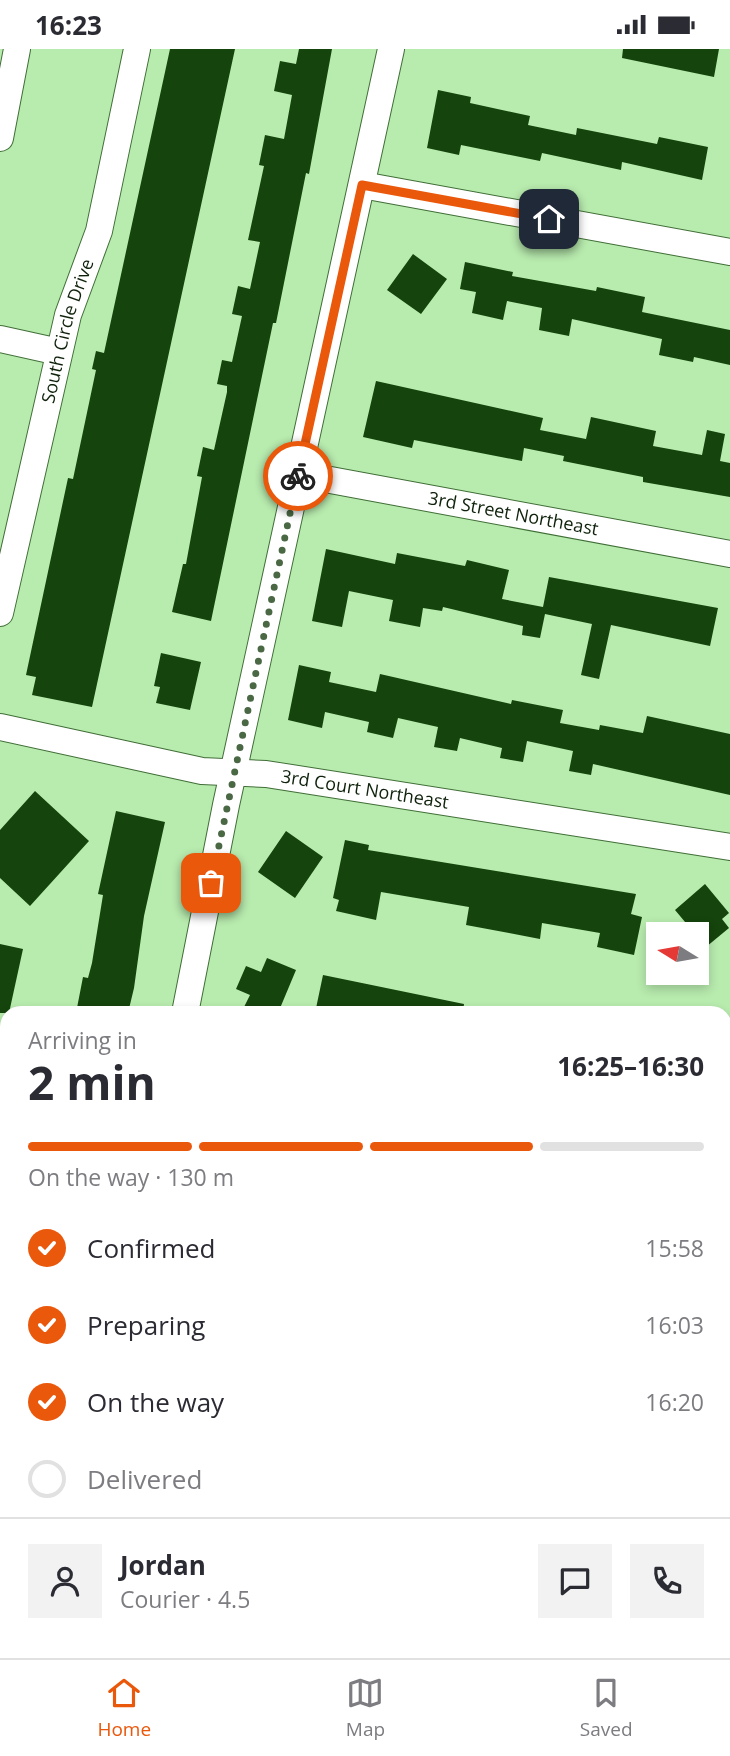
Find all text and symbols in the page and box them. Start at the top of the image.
text: 16:23 [35,7,102,43]
pin [519,189,579,249]
icon: home [530,200,568,238]
street label: South Circle Drive [35,255,99,405]
courier [263,441,333,511]
icon: bike [279,457,317,495]
street label: 3rd Street Northeast [426,485,601,540]
street label: 3rd Court Northeast [280,764,451,814]
pin [181,853,241,913]
icon: bag [192,864,230,902]
north arrow [646,922,709,985]
map controls [646,922,709,985]
text: Arriving in [28,1024,137,1056]
text: 16:25–16:30 [557,1048,704,1084]
text: 2 min [28,1051,156,1113]
text: On the way · 130 m [28,1161,234,1193]
icon: check [28,1229,66,1267]
text: Confirmed [87,1230,215,1266]
text: 15:58 [645,1232,704,1264]
icon: check [28,1306,66,1344]
text: Preparing [87,1307,205,1343]
text: 16:03 [645,1309,704,1341]
icon: check [28,1383,66,1421]
text: On the way [87,1384,224,1420]
text: 16:20 [645,1386,704,1418]
text: Delivered [87,1461,202,1497]
button: person [28,1544,102,1618]
button: chat [538,1544,612,1618]
button: phone [630,1544,704,1618]
text: Jordan [120,1547,206,1583]
text: Courier · 4.5 [120,1583,250,1615]
tab: Home [97,1674,151,1742]
tab: Map [346,1674,385,1742]
tab: Saved [580,1674,633,1742]

